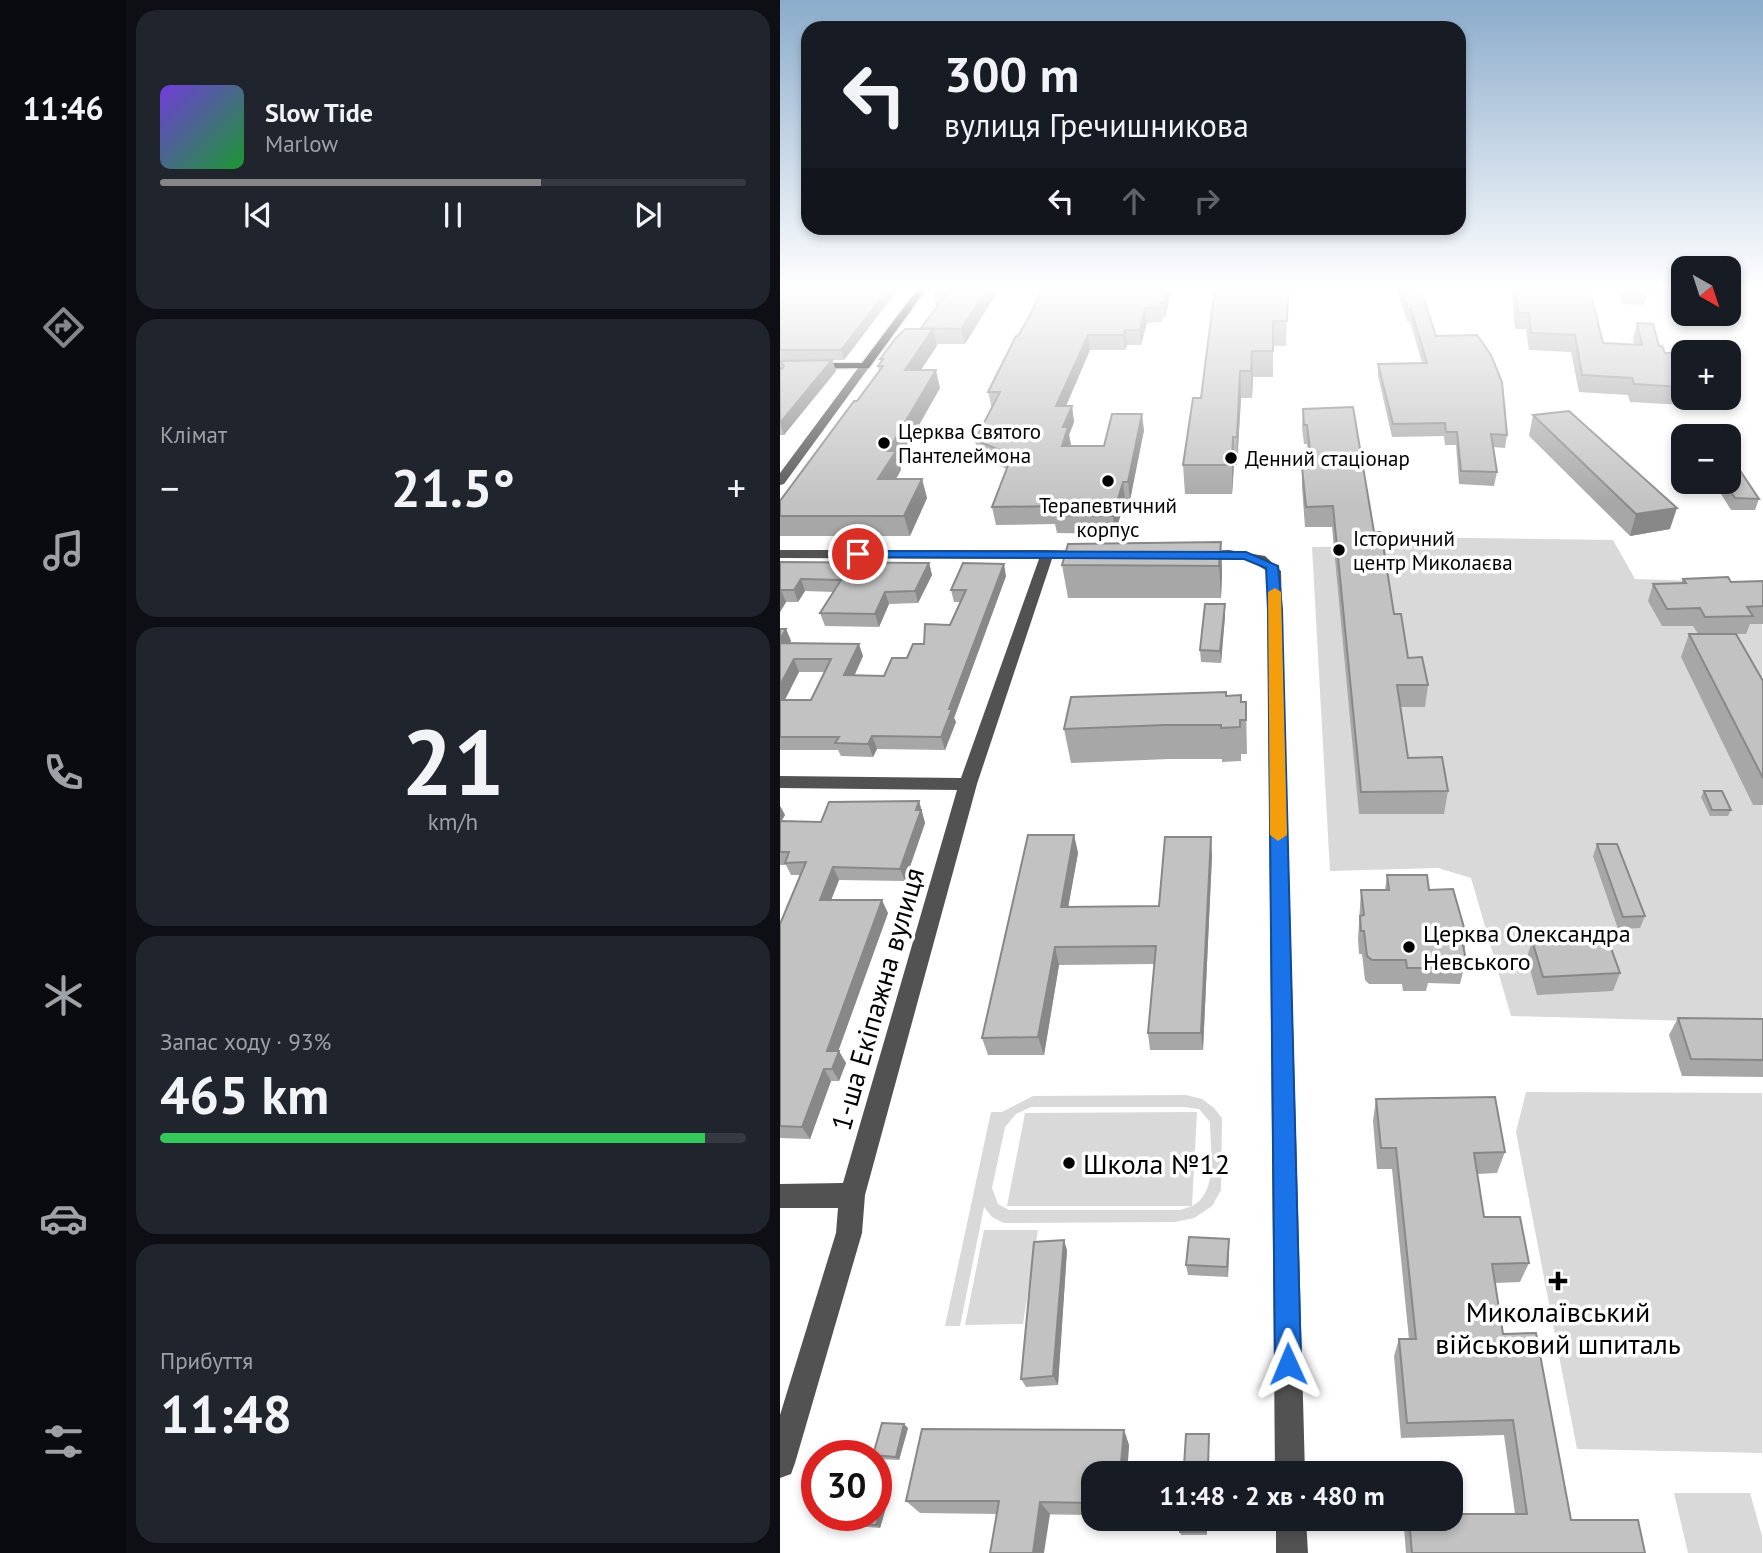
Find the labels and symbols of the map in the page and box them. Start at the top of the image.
north arrow [1671,256,1741,326]
place label: Церква Святого Пантелеймона [898,418,1041,469]
marker: Церква Святого Пантелеймона [876,435,892,451]
place label: Денний стаціонар [1245,445,1410,472]
marker: Денний стаціонар [1223,450,1239,466]
marker: Терапевтичний корпус [1100,473,1116,489]
place label: Терапевтичний корпус [1039,492,1177,543]
pin [828,524,888,584]
place label: Історичний центр Миколаєва [1353,525,1513,576]
marker: Історичний центр Миколаєва [1331,542,1347,558]
street label: 1-ша Екіпажна вулиця [822,863,932,1135]
place label: Церква Олександра Невського [1423,918,1631,977]
marker: Церква Олександра Невського [1401,939,1417,955]
place label: Школа №12 [1083,1145,1230,1182]
marker: Школа №12 [1061,1155,1077,1171]
marker: Миколаївський військовий шпиталь [1548,1271,1568,1291]
place label: Миколаївський військовий шпиталь [1435,1293,1681,1362]
position arrow [1251,1327,1325,1401]
speed limit sign: 30 [801,1440,892,1531]

